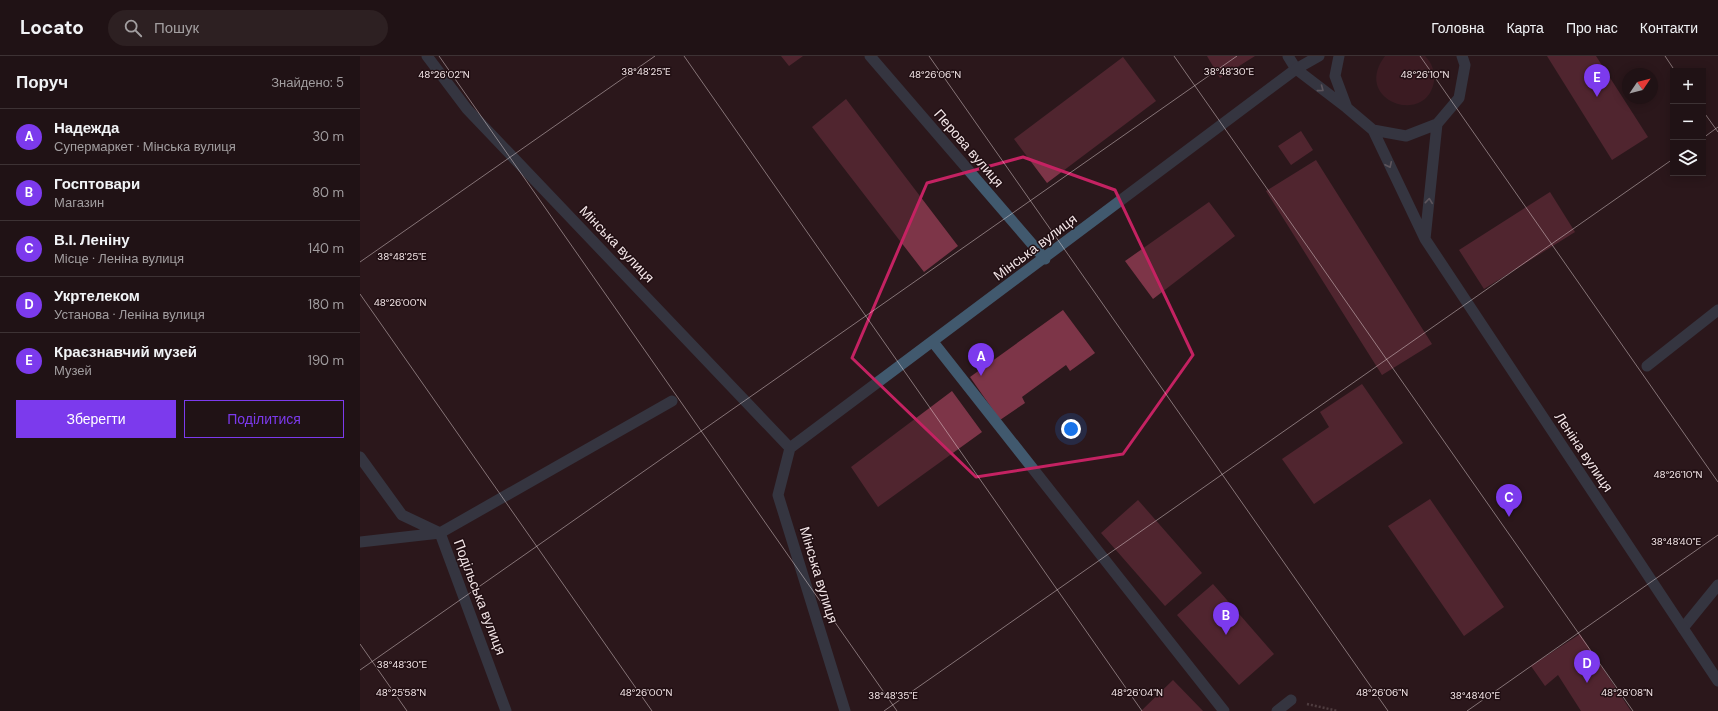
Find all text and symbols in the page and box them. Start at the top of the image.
search box [108,10,388,46]
text: Locato [20,15,84,40]
icon: search [122,17,144,39]
text: Пошук [154,18,199,38]
text: Головна [1431,19,1484,37]
text: Карта [1506,19,1544,37]
text: Про нас [1566,19,1618,37]
text: Контакти [1640,19,1698,37]
pin: E [1584,64,1610,97]
text: 38°48'25"E [621,65,671,78]
text: 38°48'30"E [1204,65,1255,78]
text: 48°26'02"N [418,68,470,81]
text: 48°26'06"N [909,68,961,81]
text: 48°26'10"N [1401,68,1450,81]
north arrow [1622,68,1658,104]
map controls [1670,68,1706,176]
button: + [1670,68,1706,104]
text: Поруч [16,71,68,93]
text: Знайдено: 5 [271,74,344,91]
one-way arrow [1317,84,1324,91]
button: − [1670,104,1706,140]
street label: Перова вулиця [930,105,1008,191]
text: Надежда [54,118,119,138]
text: A [24,128,34,145]
text: 30 m [312,128,344,145]
text: Супермаркет · Мінська вулиця [54,138,236,155]
button: layers [1670,140,1706,176]
one-way arrow [1384,161,1392,168]
text: Госптовари [54,174,140,194]
text: B [25,184,33,201]
text: 80 m [312,184,344,201]
text: Магазин [54,194,104,211]
one-way arrow [1424,197,1433,204]
street label: Мінська вулиця [576,202,658,286]
street label: Мінська вулиця [990,210,1080,284]
text: В.І. Леніну [54,230,130,250]
text: C [24,240,34,257]
text: 140 m [308,240,344,257]
text: Місце · Леніна вулиця [54,250,184,267]
text: 38°48'25"E [377,250,427,263]
text: Укртелеком [54,286,140,306]
text: D [24,296,34,313]
text: 180 m [308,296,344,313]
text: 48°26'00"N [374,296,426,309]
text: Установа · Леніна вулиця [54,306,205,323]
text: Краєзнавчий музей [54,342,197,362]
pin: A [968,343,994,376]
text: E [25,352,33,369]
text: 190 m [308,352,344,369]
text: Музей [54,362,92,379]
button: Зберегти [16,400,176,438]
button: Поділитися [184,400,344,438]
street label: Леніна вулиця [1551,409,1617,495]
your location [1061,419,1081,439]
text: 48°26'10"N [1654,468,1703,481]
pin: C [1496,484,1522,517]
street label: Мінська вулиця [796,524,842,626]
text: 38°48'40"E [1651,535,1701,548]
street label: Подільська вулиця [450,537,510,657]
pin: B [1213,602,1239,635]
pin: D [1574,650,1600,683]
text: 38°48'30"E [377,658,428,671]
text: 48°25'58"N [376,686,426,699]
text: 48°26'00"N [620,686,672,699]
text: 48°26'04"N [1111,686,1163,699]
text: 48°26'06"N [1356,686,1408,699]
text: 48°26'08"N [1601,686,1653,699]
text: 38°48'35"E [868,689,918,702]
text: 38°48'40"E [1450,689,1500,702]

